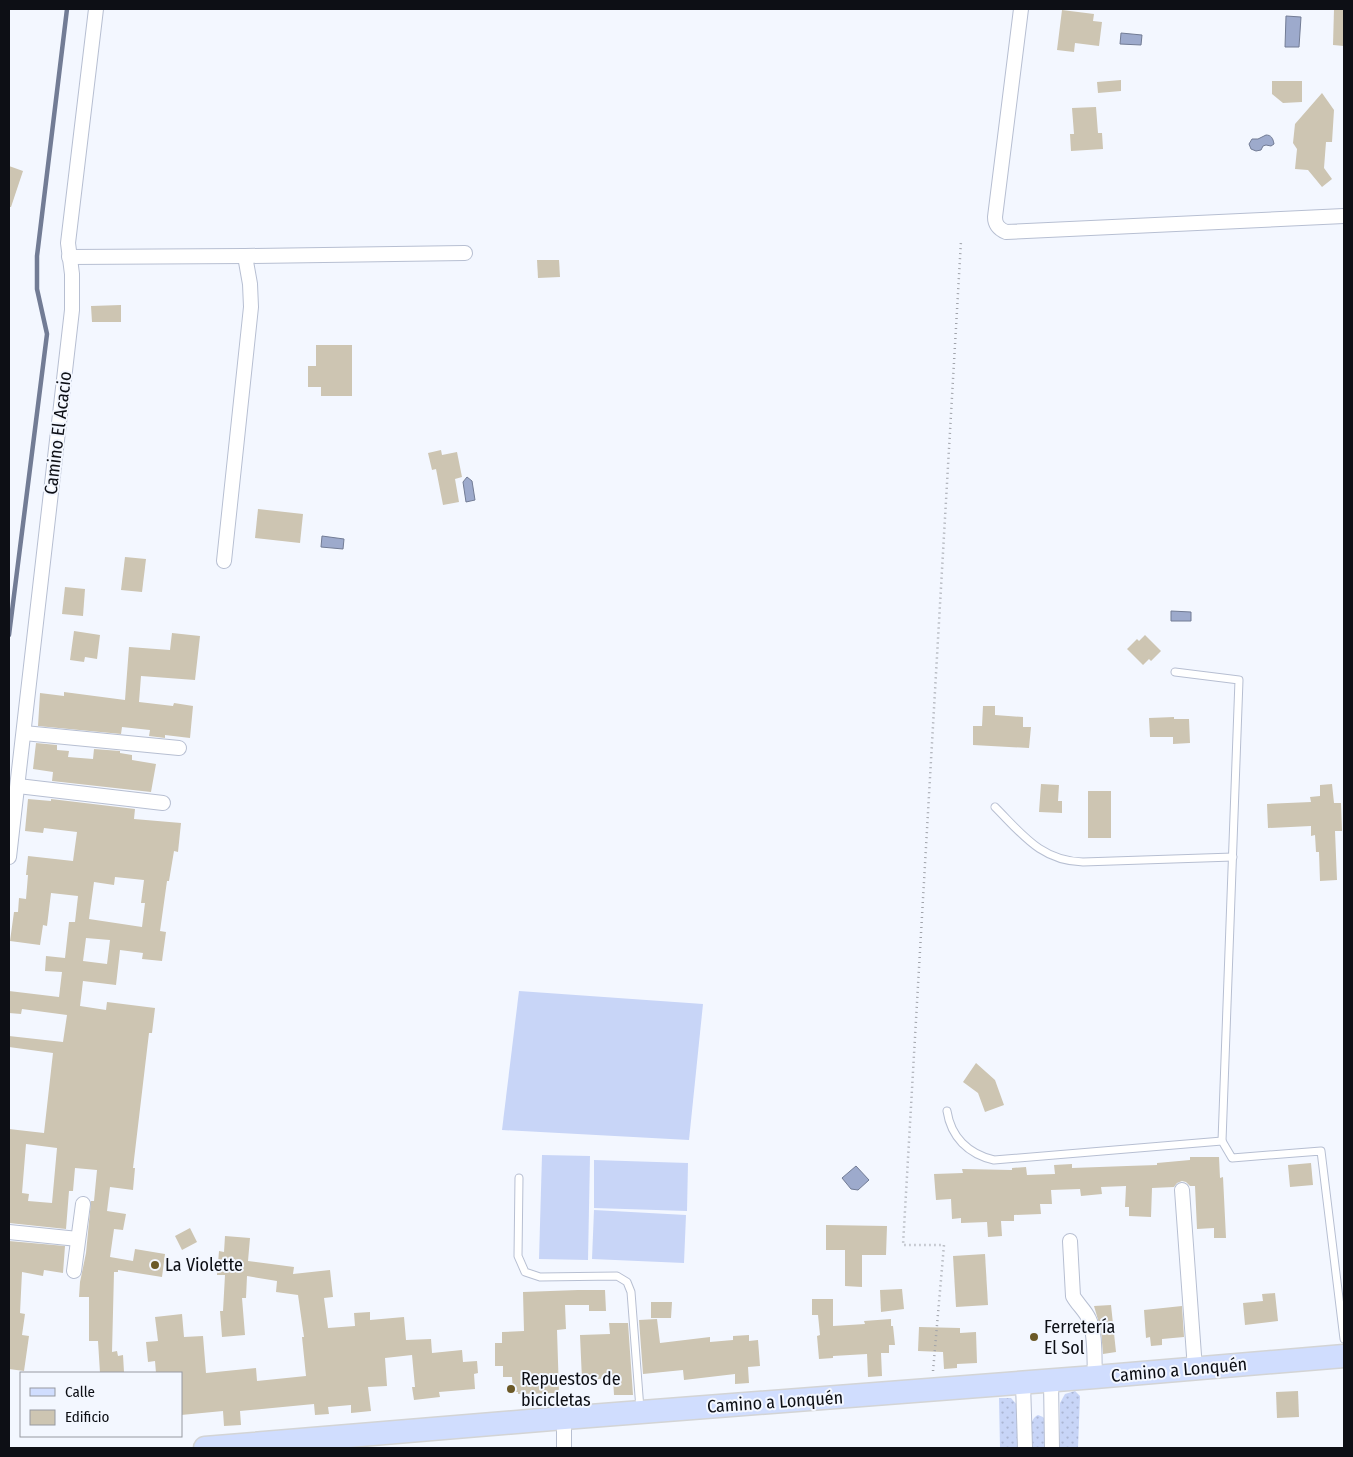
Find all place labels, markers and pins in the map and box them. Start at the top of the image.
place label: La Violette [165,1254,243,1276]
marker: La Violette [149,1259,161,1271]
place label: Ferretería El Sol [1044,1316,1115,1359]
marker: Ferretería El Sol [1028,1331,1040,1343]
place label: Repuestos de bicicletas [521,1368,621,1411]
marker: Repuestos de bicicletas [505,1383,517,1395]

